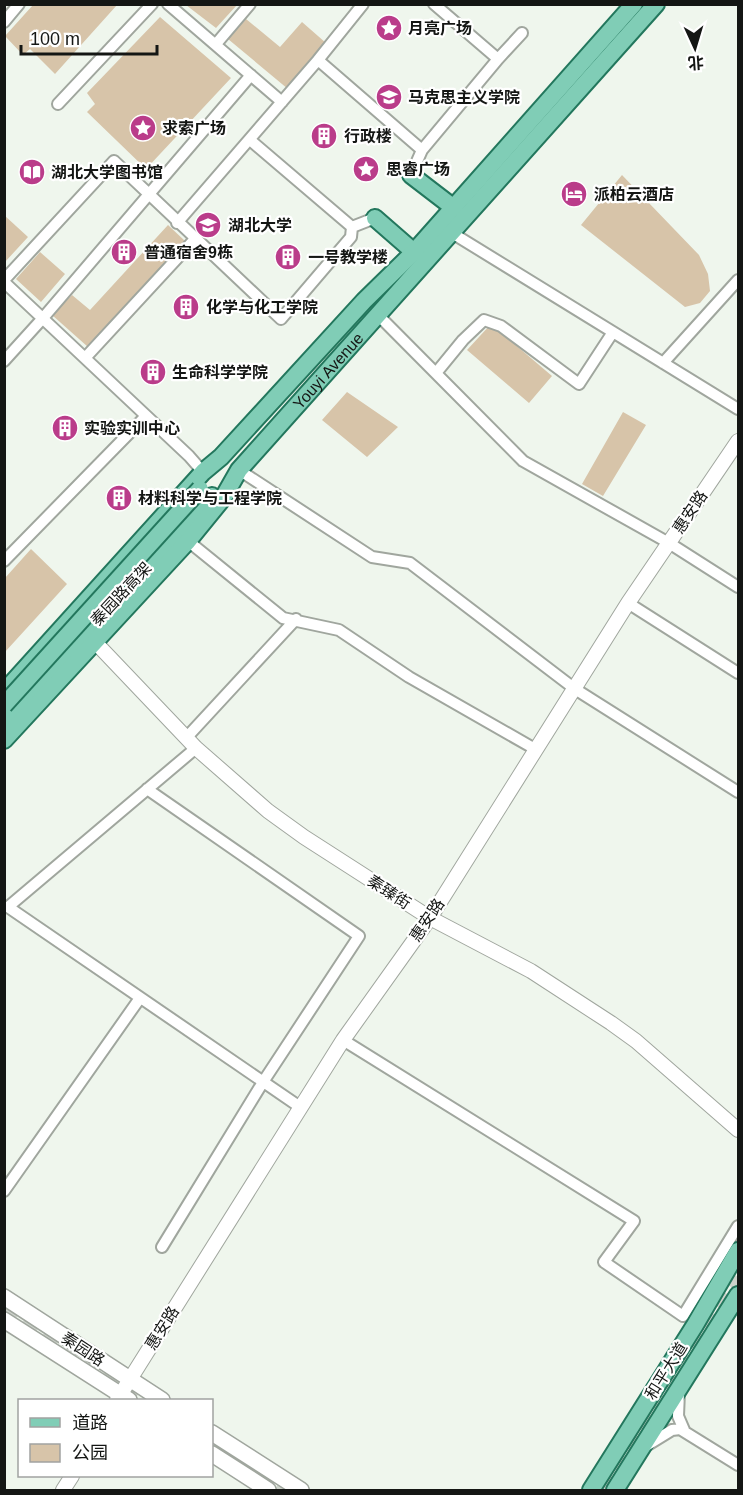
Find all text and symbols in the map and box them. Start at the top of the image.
place icon: 月亮广场 [374,13,404,43]
scale bar [21,18,158,56]
north arrow [665,18,725,78]
place label: 月亮广场 [408,20,472,37]
text: 100 m [30,29,80,49]
text: 北 [687,53,705,72]
school or university icon: 马克思主义学院 [374,82,404,112]
place label: 马克思主义学院 [408,89,520,106]
place icon: 求索广场 [128,113,158,143]
place label: 求索广场 [162,119,226,137]
building icon: 行政楼 [309,121,339,151]
place label: 行政楼 [344,128,392,145]
place icon: 思睿广场 [351,154,381,184]
library icon: 湖北大学图书馆 [17,157,47,187]
place label: 思睿广场 [386,161,450,178]
place label: 湖北大学图书馆 [51,164,163,181]
hotel icon: 派柏云酒店 [559,179,589,209]
place label: 派柏云酒店 [594,186,674,203]
school or university icon: 湖北大学 [193,210,223,240]
place label: 湖北大学 [228,217,292,234]
building icon: 普通宿舍9栋 [109,237,139,267]
building icon: 一号教学楼 [273,242,303,272]
place label: 普通宿舍9栋 [144,243,233,261]
place label: 一号教学楼 [308,249,388,266]
building icon: 化学与化工学院 [171,292,201,322]
place label: 化学与化工学院 [206,298,318,316]
street label: Youyi Avenue [289,329,366,412]
building icon: 生命科学学院 [138,357,168,387]
place label: 生命科学学院 [172,363,268,381]
building icon: 实验实训中心 [50,413,80,443]
place label: 实验实训中心 [84,420,180,437]
building icon: 材料科学与工程学院 [104,483,134,513]
street label: 惠安路 [670,487,710,537]
place label: 材料科学与工程学院 [138,489,282,507]
street label: 秦园路高架 [87,559,155,629]
street label: 秦臻街 [364,872,414,912]
street label: 惠安路 [407,895,447,945]
street label: 惠安路 [142,1303,182,1353]
street label: 秦园路 [58,1329,108,1369]
street label: 和平大道 [642,1339,690,1403]
legend [18,1399,213,1477]
text: 道路 [72,1413,108,1433]
text: 公园 [72,1443,108,1463]

